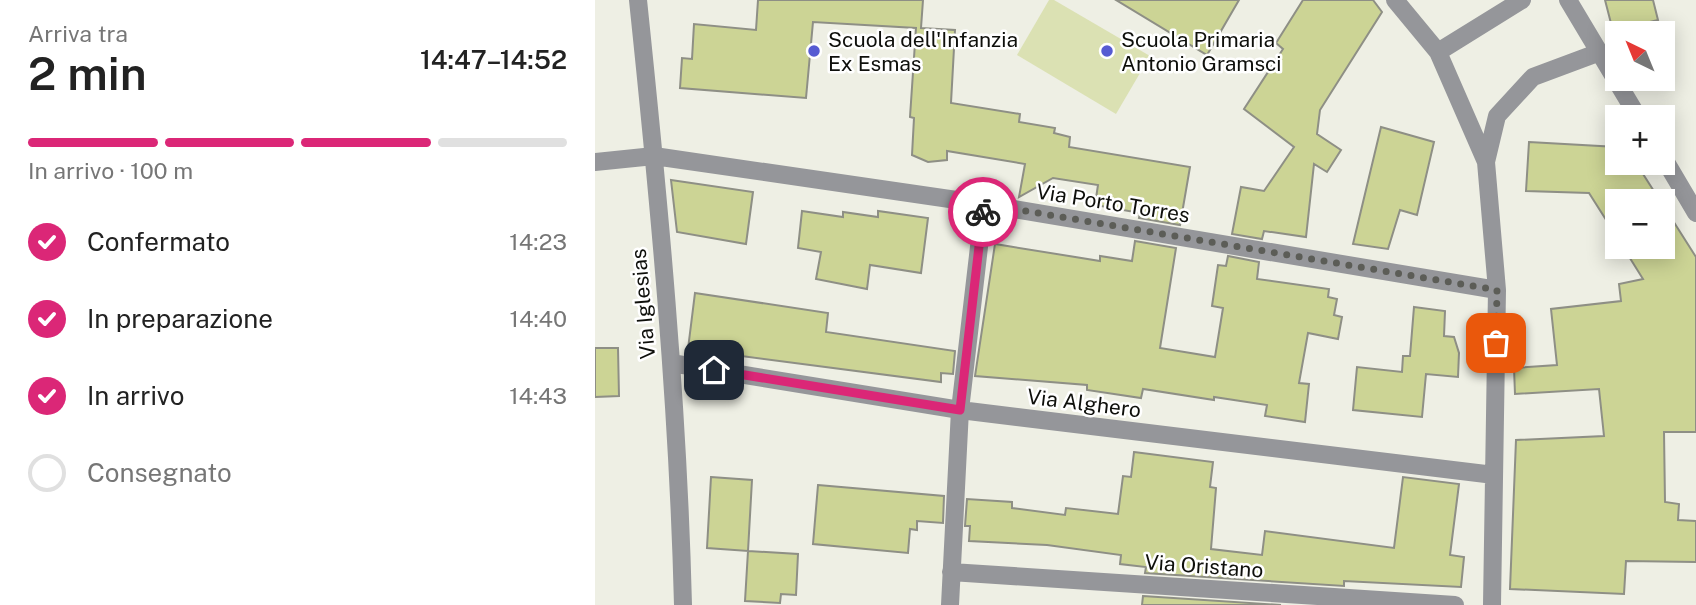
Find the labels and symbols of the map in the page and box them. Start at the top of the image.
north arrow [1605,21,1675,91]
place label: Scuola dell'Infanzia Ex Esmas [828,27,1018,76]
place label: Scuola Primaria Antonio Gramsci [1121,27,1282,76]
marker: Scuola dell'Infanzia Ex Esmas [806,43,822,59]
marker: Scuola Primaria Antonio Gramsci [1099,43,1115,59]
courier [948,177,1018,247]
street label: Via Porto Torres [1034,179,1192,227]
street label: Via Iglesias [626,248,660,360]
pin [1466,313,1526,373]
pin [684,340,744,400]
street label: Via Alghero [1026,384,1142,422]
street label: Via Oristano [1144,549,1264,583]

